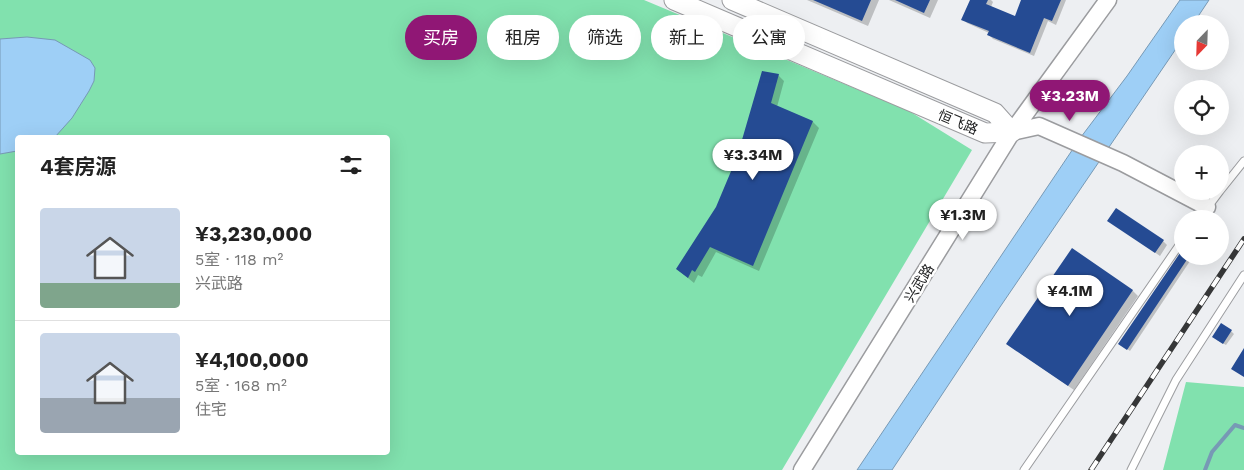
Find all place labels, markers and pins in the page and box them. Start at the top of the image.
pin: ¥3.23M [1029,80,1111,122]
pin: ¥3.34M [712,138,794,181]
pin: ¥1.3M [928,198,998,241]
pin: ¥4.1M [1035,274,1105,317]

